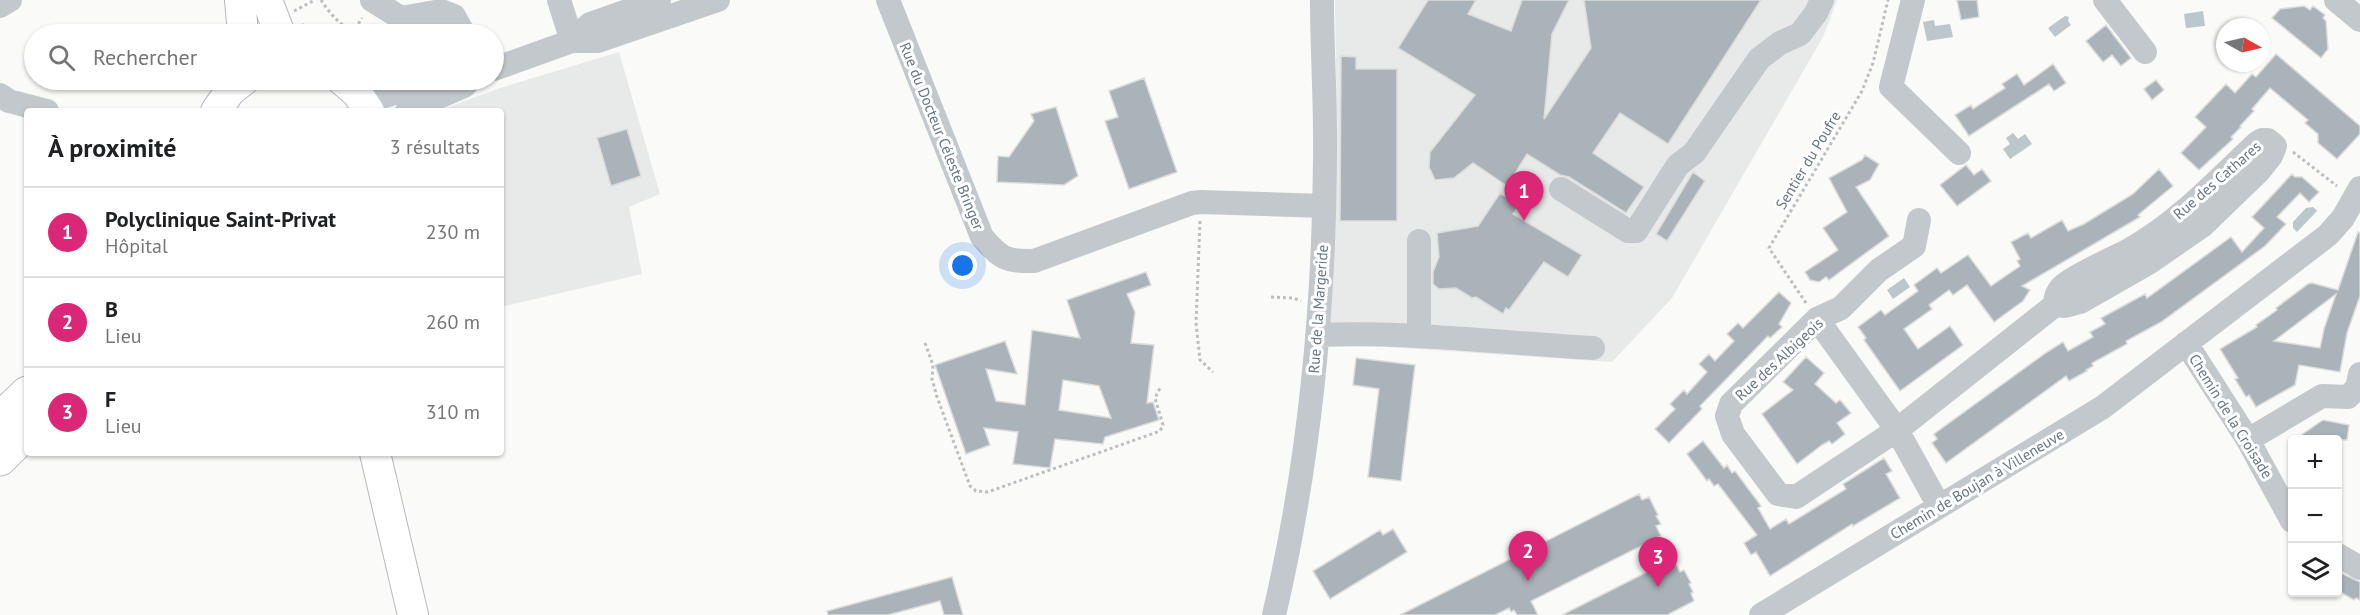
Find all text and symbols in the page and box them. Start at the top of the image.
north arrow [2216,18,2270,72]
search box [24,24,504,90]
street label: Rue du Docteur Céleste Bringer [896,40,988,232]
icon: search [45,41,78,74]
text: Rechercher [93,43,197,71]
street label: Sentier du Poufre [1771,107,1845,213]
text: À proximité [48,131,176,164]
text: 3 résultats [390,134,480,160]
street label: Rue des Cathares [2169,137,2265,223]
pin: 1 [1504,172,1544,221]
text: Polyclinique Saint-Privat [105,205,336,233]
text: 1 [62,219,73,245]
text: 230 m [426,219,480,245]
text: Hôpital [105,233,168,259]
street label: Rue de la Margeride [1304,244,1332,374]
your location [948,251,977,280]
text: B [105,295,118,323]
text: 2 [62,309,73,335]
text: 260 m [426,309,480,335]
street label: Rue des Albigeois [1731,313,1827,405]
text: Lieu [105,323,142,349]
street label: Chemin de la Croisade [2185,350,2277,482]
text: F [105,385,116,413]
text: 3 [62,399,73,425]
text: 310 m [426,399,480,425]
text: Lieu [105,413,142,439]
street label: Chemin de Boujan à Villeneuve [1887,424,2067,544]
map controls [2288,435,2342,597]
button: + [2288,435,2342,489]
button: − [2288,489,2342,543]
pin: 2 [1508,532,1547,581]
pin: 3 [1638,538,1678,587]
button: layers [2288,543,2342,597]

